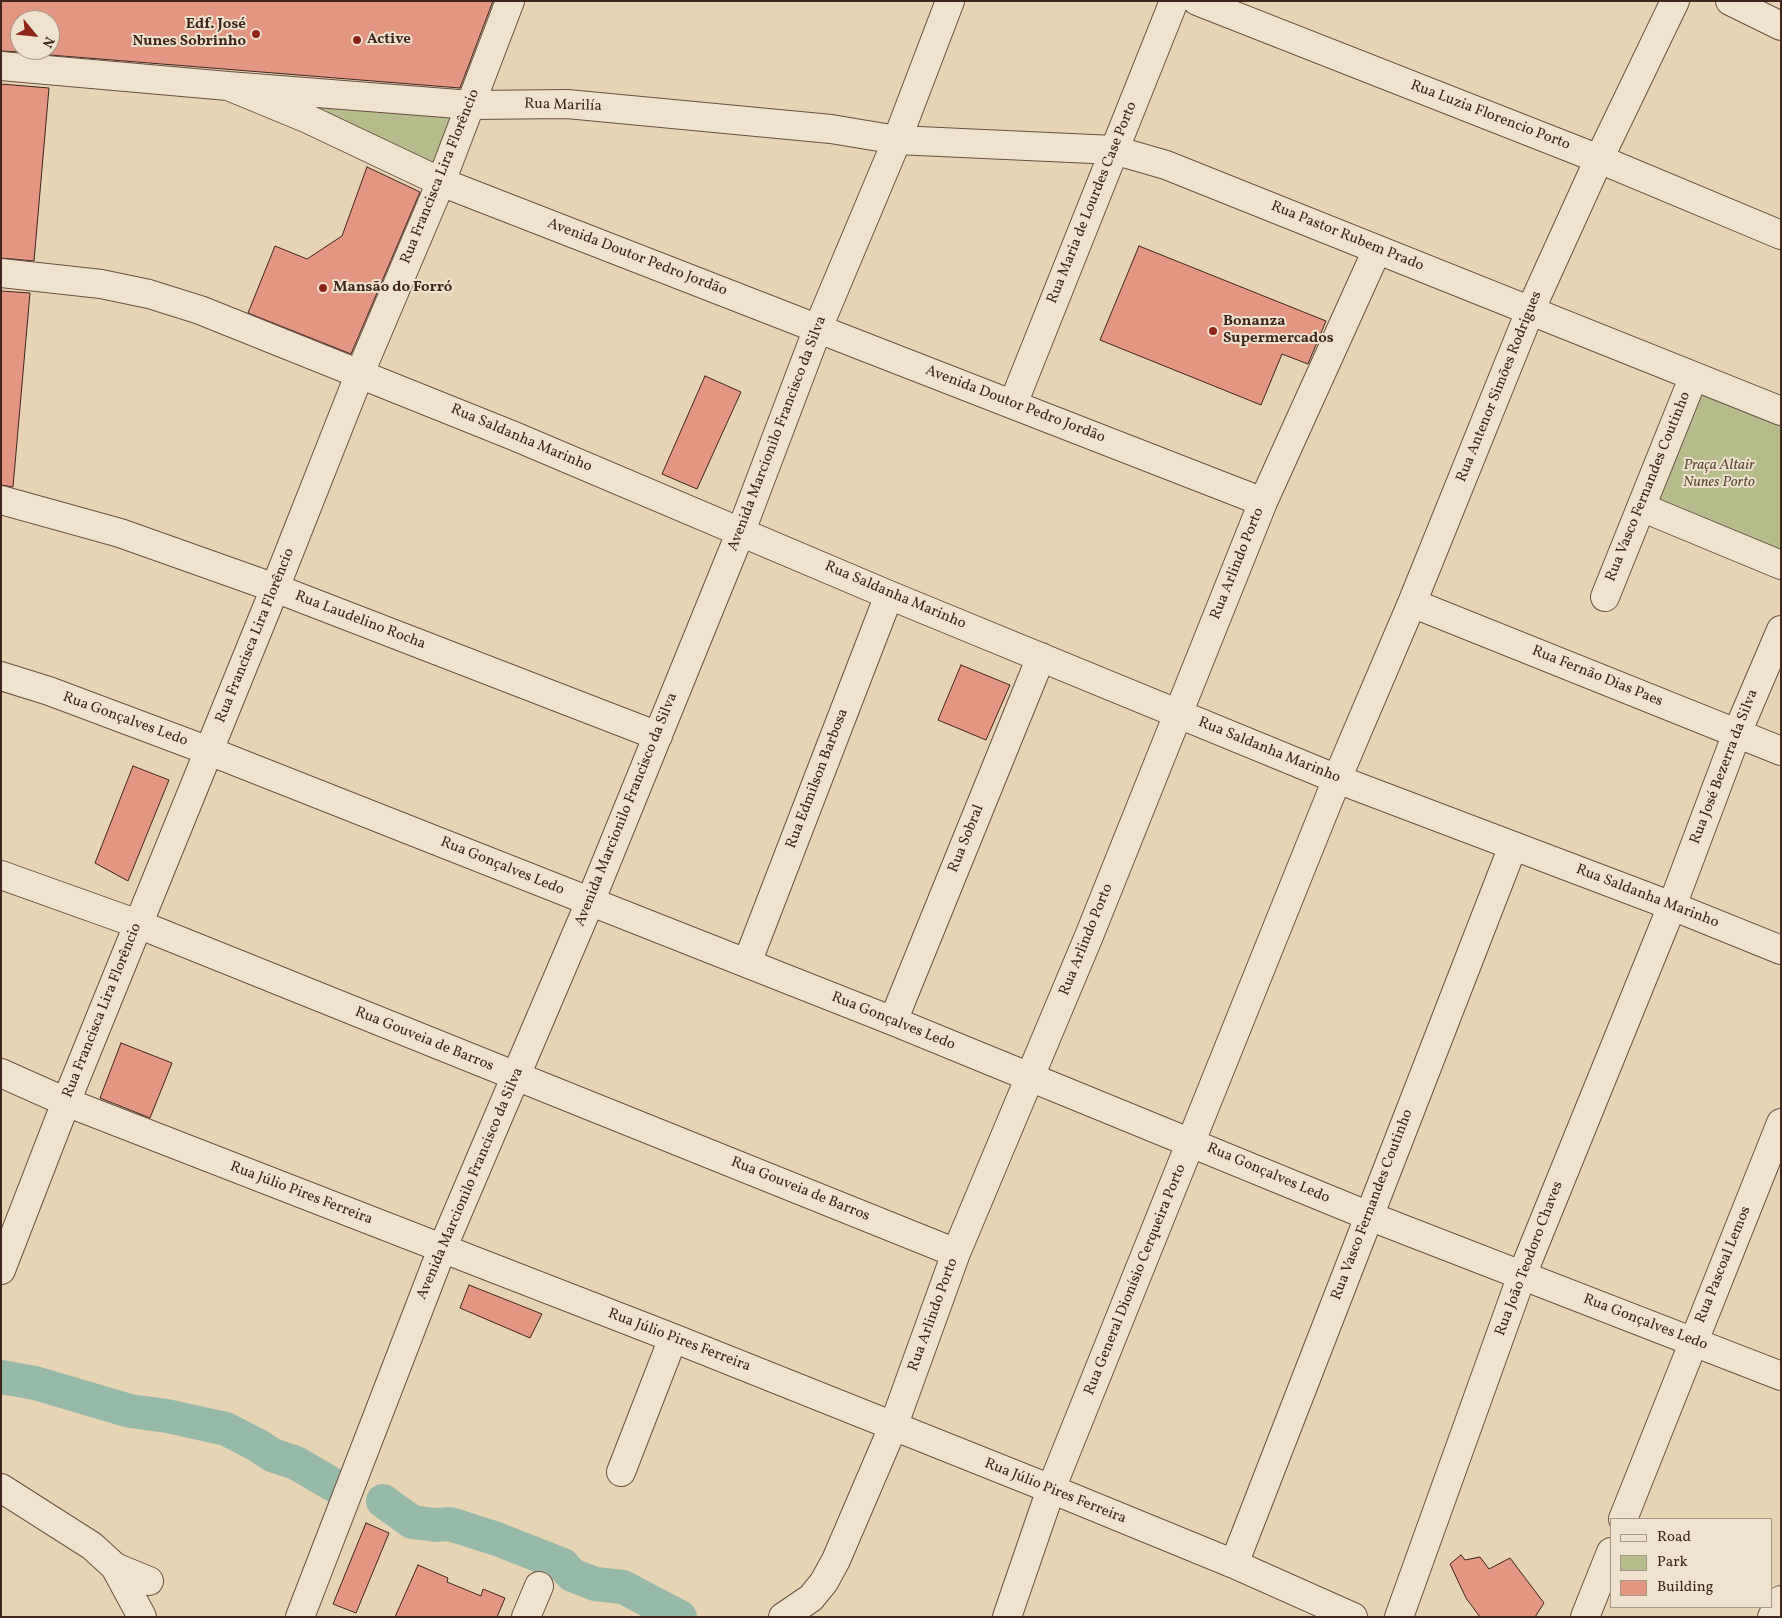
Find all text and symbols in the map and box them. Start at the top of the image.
north arrow [10,10,60,60]
place label: Edf. José Nunes Sobrinho [132,16,246,51]
marker: Edf. José Nunes Sobrinho [250,28,262,40]
place label: Active [367,31,411,49]
text: N [37,33,59,51]
marker: Active [351,34,363,46]
street label: Rua Luzia Florencio Porto [1408,77,1572,155]
street label: Rua Francisca Lira Florêncio [398,87,484,267]
street label: Rua Marilía [524,96,602,116]
street label: Rua Maria de Lourdes Case Porto [1044,99,1142,307]
street label: Rua Pastor Rubem Prado [1268,198,1426,276]
street label: Avenida Doutor Pedro Jordão [545,215,729,301]
place label: Mansão do Forró [333,279,452,297]
marker: Mansão do Forró [317,282,329,294]
street label: Rua Antenor Simões Rodrigues [1453,289,1547,485]
place label: Bonanza Supermercados [1223,313,1334,348]
street label: Avenida Marcionilo Francisco da Silva [725,314,831,554]
marker: Bonanza Supermercados [1207,325,1219,337]
street label: Avenida Doutor Pedro Jordão [923,362,1107,448]
street label: Rua Vasco Fernandes Coutinho [1603,390,1695,584]
street label: Rua Saldanha Marinho [448,401,594,477]
park label: Praça Altair Nunes Porto [1683,457,1755,492]
street label: Rua Arlindo Porto [1207,505,1269,623]
street label: Rua Francisca Lira Florêncio [213,546,299,726]
street label: Rua Saldanha Marinho [822,558,968,634]
street label: Rua Laudelino Rocha [292,588,428,654]
street label: Rua Fernão Dias Paes [1529,642,1665,712]
street label: Rua José Bezerra da Silva [1687,687,1763,847]
street label: Rua Gonçalves Ledo [60,689,190,751]
street label: Avenida Marcionilo Francisco da Silva [572,691,682,929]
street label: Rua Edmilson Barbosa [783,706,853,852]
street label: Rua Saldanha Marinho [1195,714,1343,788]
street label: Rua Sobral [945,802,989,876]
street label: Rua Gonçalves Ledo [437,834,567,900]
street label: Rua Saldanha Marinho [1573,861,1721,933]
street label: Rua Arlindo Porto [1056,881,1118,999]
street label: Rua Francisca Lira Florêncio [60,921,146,1101]
street label: Rua Gonçalves Ledo [828,989,958,1055]
street label: Rua Gouveia de Barros [352,1004,496,1076]
street label: Avenida Marcionilo Francisco da Silva [414,1065,528,1303]
street label: Rua Vasco Fernandes Coutinho [1328,1107,1418,1303]
street label: Rua Gonçalves Ledo [1204,1140,1332,1208]
street label: Rua Gouveia de Barros [728,1154,872,1226]
street label: Rua Júlio Pires Ferreira [227,1158,375,1230]
street label: Rua General Dionísio Cerqueira Porto [1081,1162,1191,1398]
street label: Rua João Teodoro Chaves [1492,1179,1568,1339]
street label: Rua Pascoal Lemos [1692,1204,1756,1326]
street label: Rua Arlindo Porto [905,1256,963,1374]
street label: Rua Gonçalves Ledo [1580,1291,1710,1355]
street label: Rua Júlio Pires Ferreira [605,1305,753,1377]
street label: Rua Júlio Pires Ferreira [981,1455,1129,1529]
legend [1610,1518,1772,1608]
text: Road [1657,1527,1691,1548]
text: Park [1657,1552,1688,1573]
text: Building [1657,1577,1713,1598]

